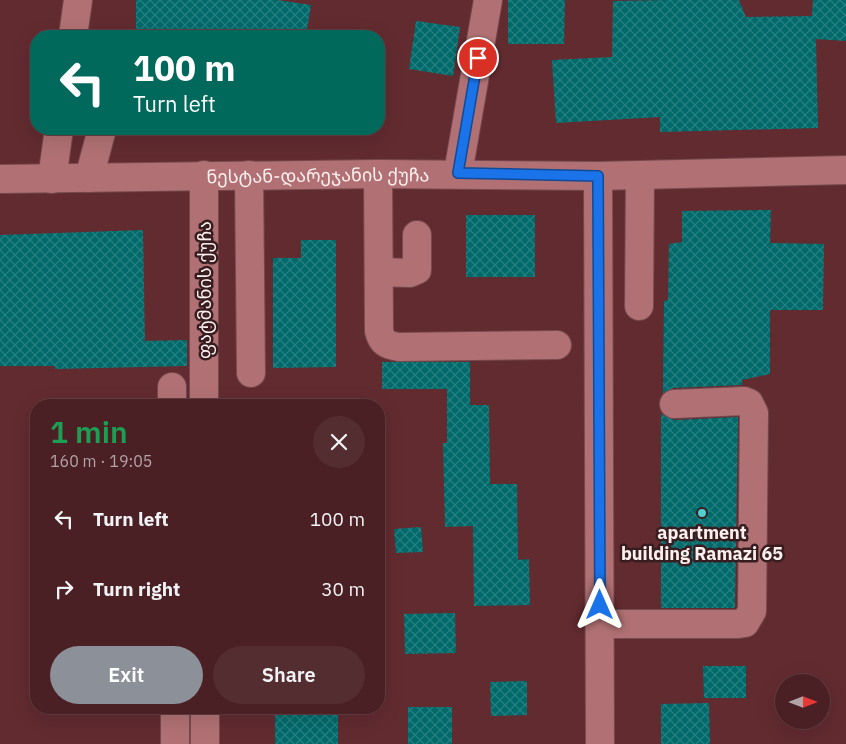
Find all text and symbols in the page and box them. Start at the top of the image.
pin [457,37,499,79]
icon: arrive [464,44,492,72]
text: 100 m [133,45,236,91]
icon: left [50,50,115,115]
text: Turn left [133,89,216,118]
street label: ნესტან-დარეჯანის ქუჩა [206,162,430,188]
street label: ფატმანის ქუჩა [193,221,216,359]
text: 1 min [50,412,128,451]
button: close [313,416,365,468]
text: 160 m · 19:05 [50,451,152,471]
icon: left [50,505,78,533]
text: Turn left [93,507,169,531]
text: 100 m [310,507,365,531]
marker: apartment building Ramazi 65 [696,507,708,519]
place label: apartment building Ramazi 65 [621,521,783,565]
icon: right [50,575,78,603]
text: Turn right [93,577,180,601]
text: 30 m [321,577,365,601]
position arrow [573,578,625,630]
button: Exit [50,646,203,704]
button: Share [213,646,365,704]
north arrow [775,674,830,729]
map controls [775,674,830,729]

